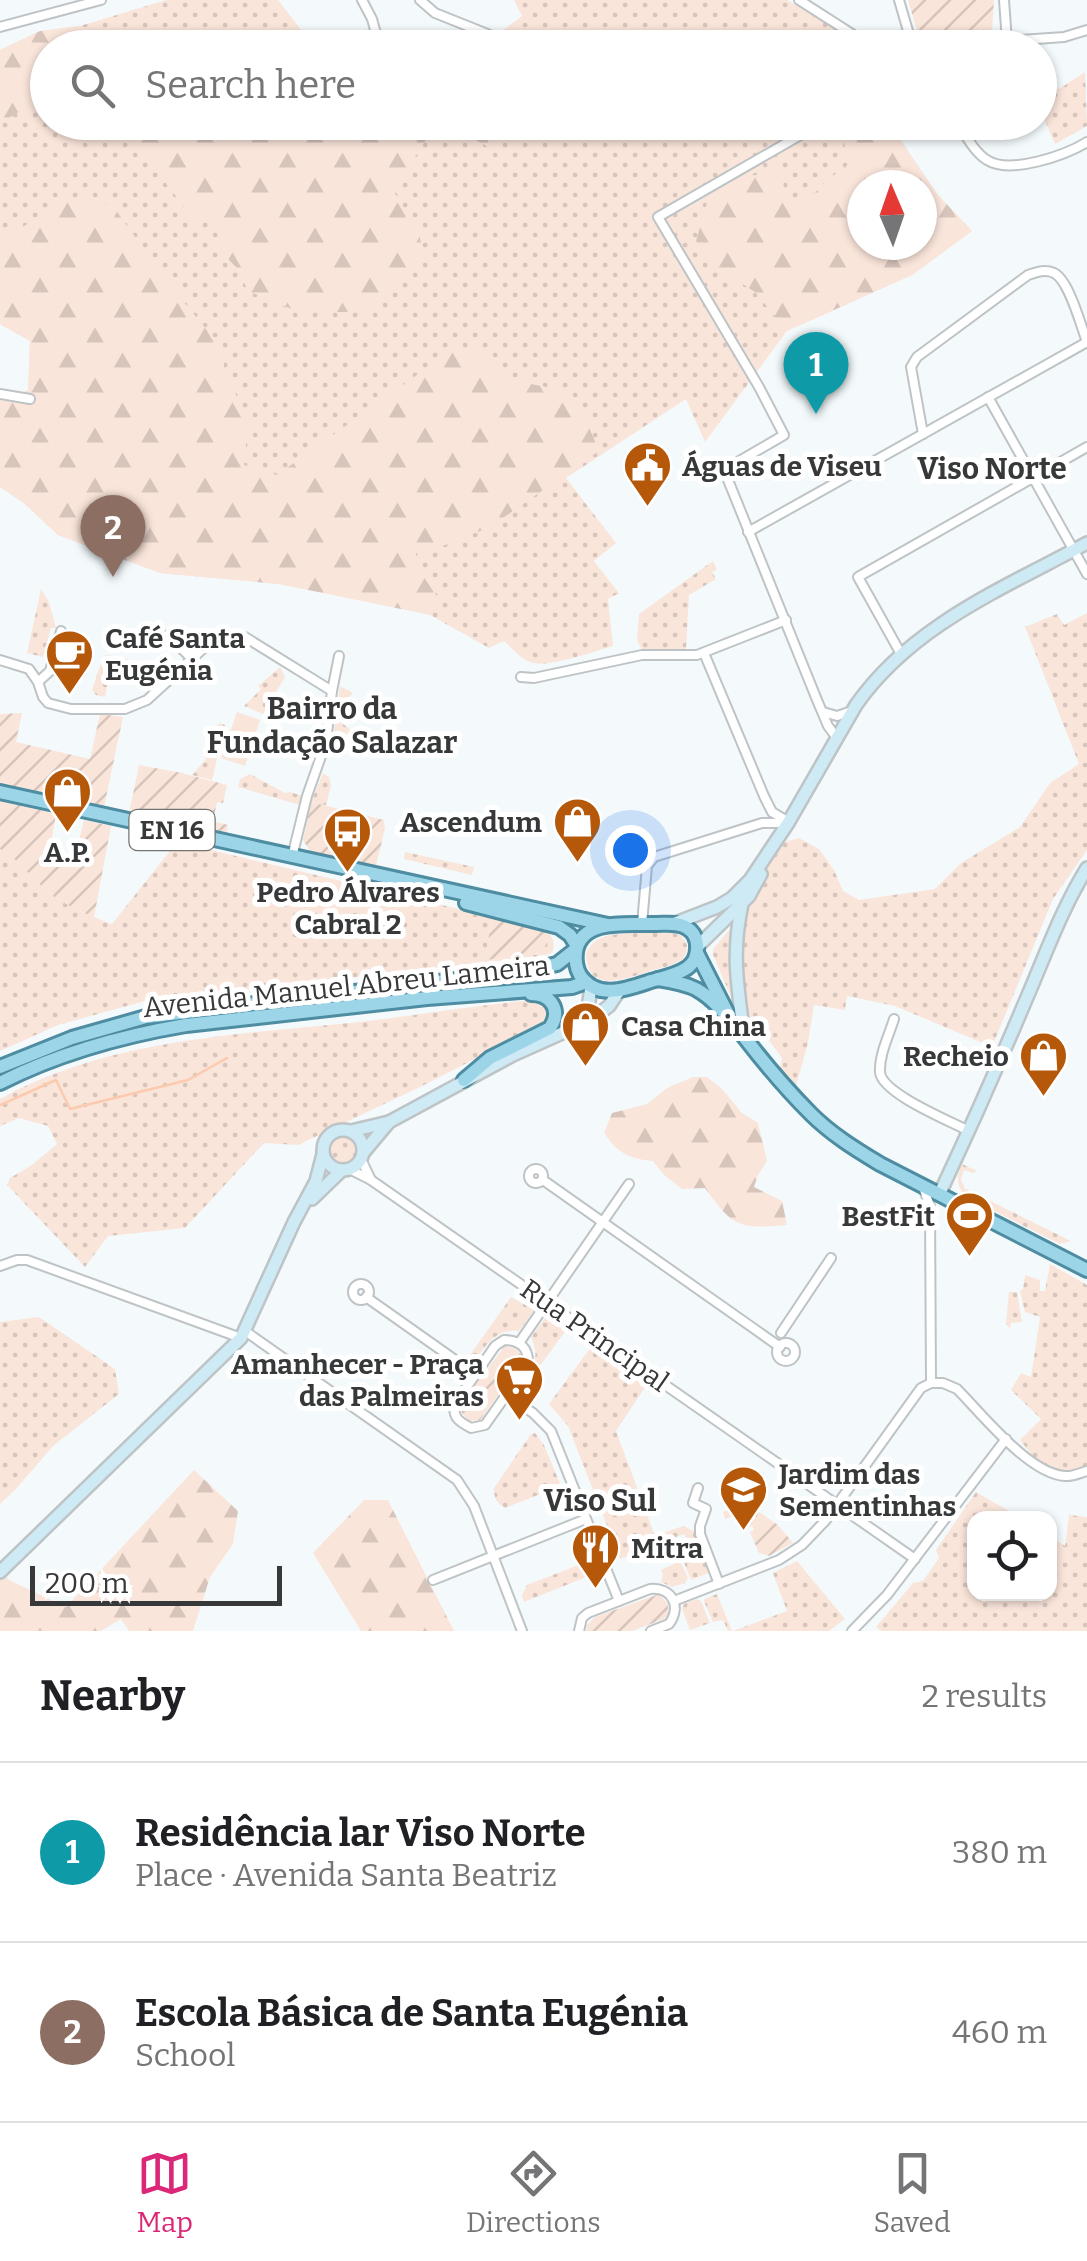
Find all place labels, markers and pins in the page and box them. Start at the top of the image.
pin: 1 [784,332,848,414]
public building icon: Águas de Viseu [621,440,673,508]
place label: Águas de Viseu [682,450,882,483]
pin: 2 [80,494,146,577]
place label: Café Santa Eugénia [105,622,245,687]
cafe icon: Café Santa Eugénia [44,628,96,696]
shop icon: A.P. [41,766,93,834]
shop icon: Ascendum [551,796,603,864]
bus stop icon: Pedro Álvares Cabral 2 [322,806,374,874]
place label: Ascendum [400,806,542,839]
place label: A.P. [44,836,90,869]
place label: Pedro Álvares Cabral 2 [256,876,440,941]
shop icon: Casa China [560,1000,612,1068]
place label: Casa China [621,1010,766,1043]
shop icon: Recheio [1018,1030,1070,1098]
place label: Recheio [903,1040,1009,1073]
sports icon: BestFit [944,1190,996,1258]
place label: BestFit [841,1200,935,1233]
place label: Amanhecer - Praça das Palmeiras [231,1348,484,1413]
supermarket icon: Amanhecer - Praça das Palmeiras [493,1354,545,1422]
place label: Jardim das Sementinhas [777,1458,956,1523]
school or university icon: Jardim das Sementinhas [718,1464,770,1532]
restaurant icon: Mitra [570,1522,622,1590]
place label: Mitra [631,1532,704,1565]

